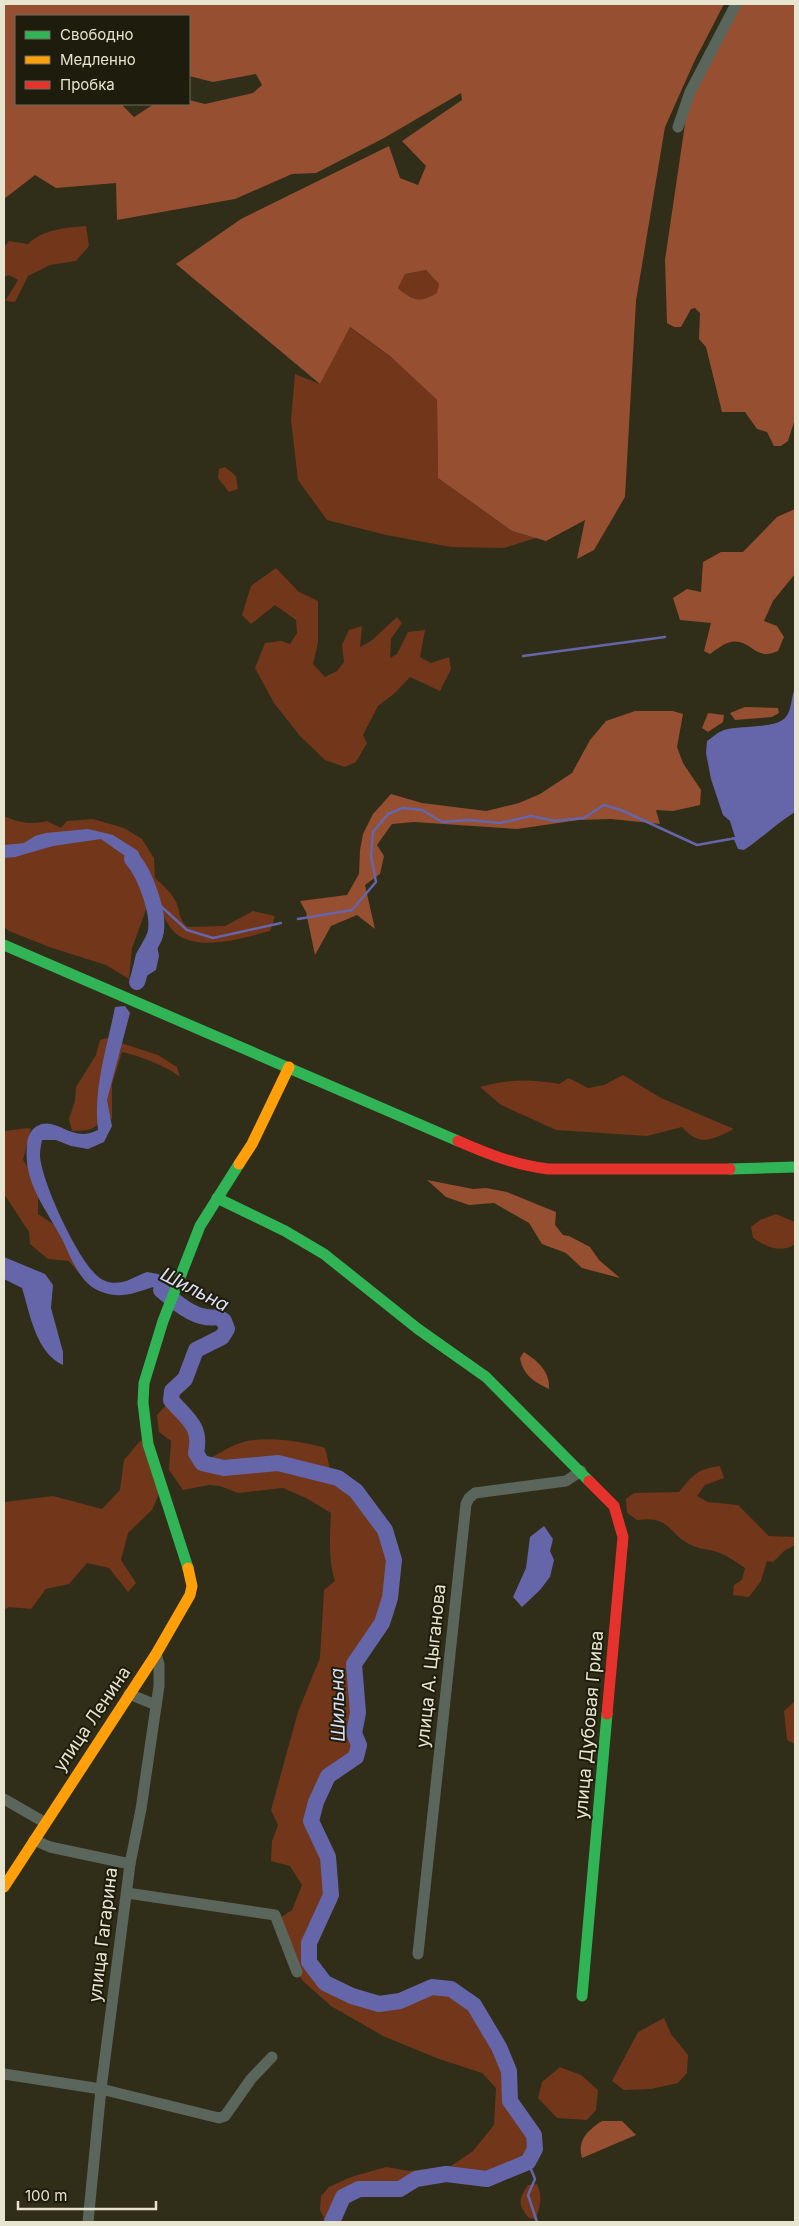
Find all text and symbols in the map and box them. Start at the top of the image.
legend [15,15,190,105]
text: Свободно [60,25,134,44]
text: Медленно [60,50,136,69]
text: Пробка [60,75,115,94]
water label: Шильна [157,1262,233,1317]
street label: улица А. Цыганова [411,1583,450,1749]
street label: улица Дубовая Грива [570,1630,607,1820]
street label: улица Ленина [49,1662,134,1775]
water label: Шильна [325,1668,350,1742]
street label: улица Гагарина [84,1866,121,2004]
scale bar [18,2178,155,2210]
text: 100 m [25,2186,67,2205]

